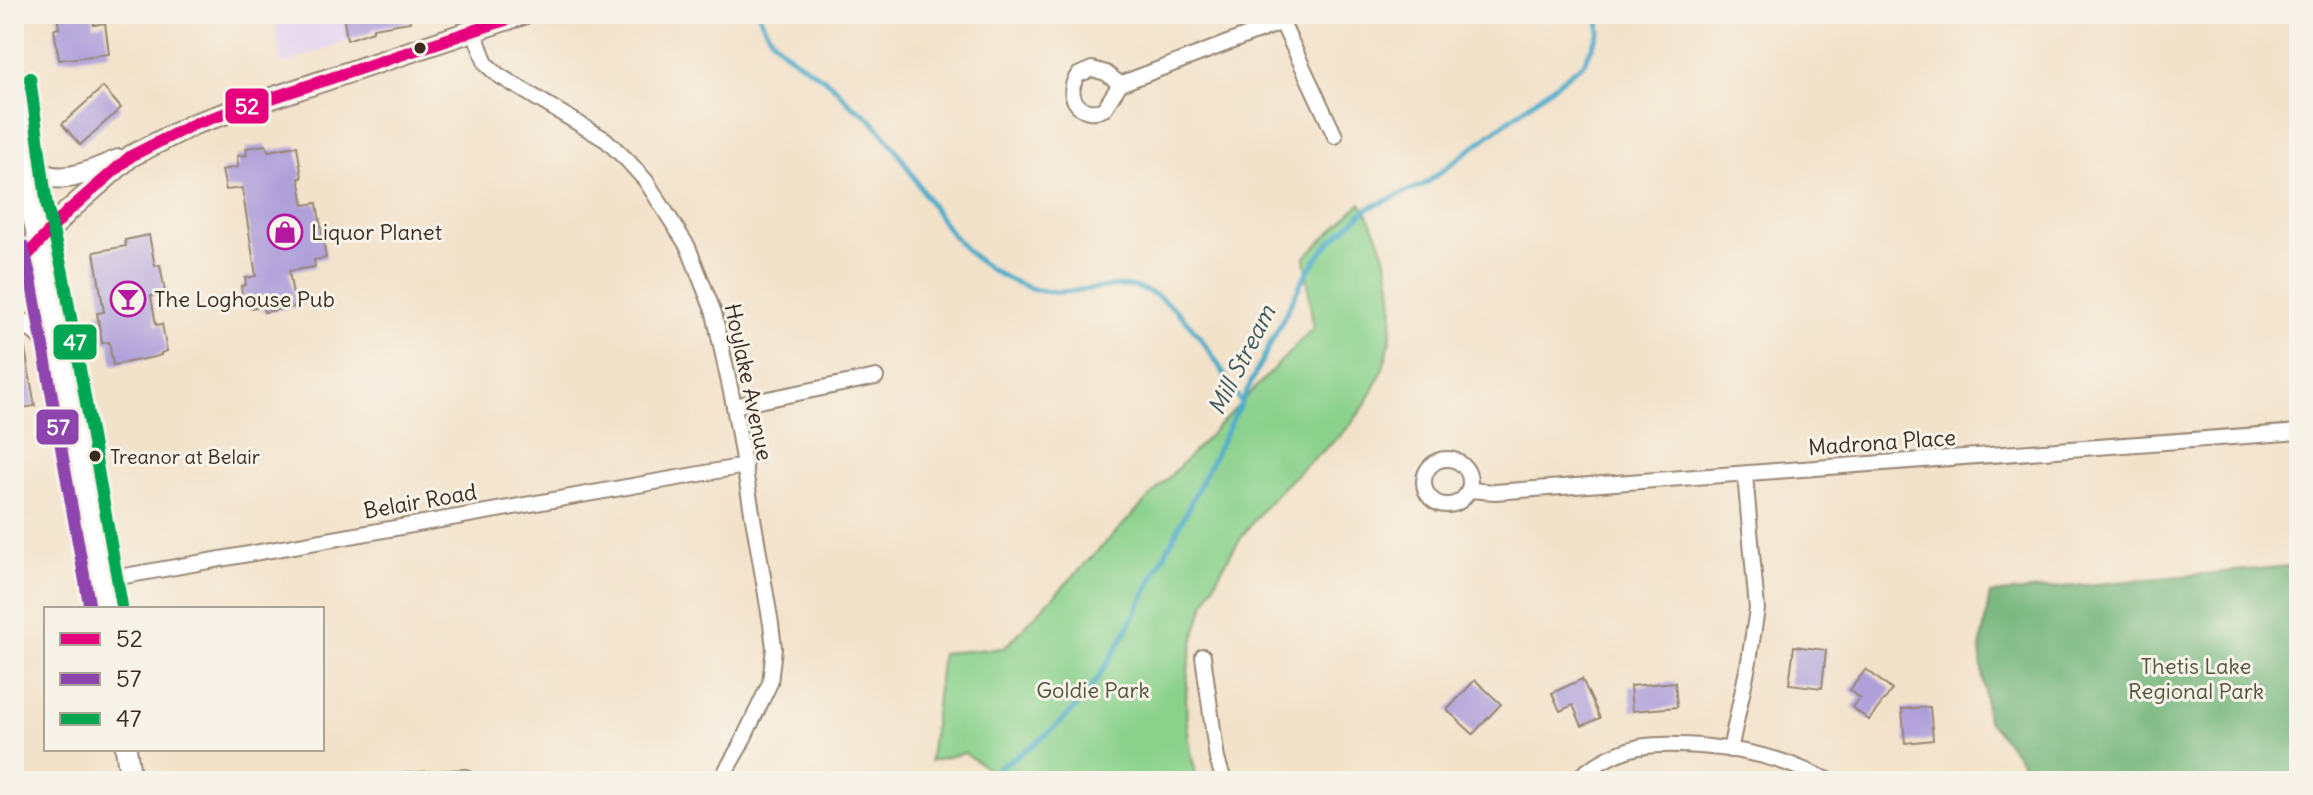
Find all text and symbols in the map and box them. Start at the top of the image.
unlabelled marker [412,40,428,56]
line badge: 52 [224,87,270,125]
text: 52 [235,92,259,120]
shop icon: Liquor Planet [266,213,304,251]
place label: Liquor Planet [311,218,442,246]
bar icon: The Loghouse Pub [109,280,147,318]
place label: The Loghouse Pub [154,285,335,313]
water label: Mill Stream [1201,299,1282,419]
street label: Hoylake Avenue [719,301,779,463]
line badge: 47 [52,323,98,361]
text: 47 [63,328,87,356]
line badge: 57 [35,408,80,446]
text: 57 [46,413,70,441]
street label: Madrona Place [1807,423,1957,461]
place label: Treanor at Belair [110,444,260,469]
marker: Treanor at Belair [87,448,103,464]
street label: Belair Road [361,477,479,525]
legend [44,607,324,751]
text: 52 [116,623,143,653]
park label: Thetis Lake Regional Park [2128,652,2264,705]
text: 57 [116,663,142,693]
park label: Goldie Park [1036,676,1150,704]
text: 47 [116,703,142,733]

